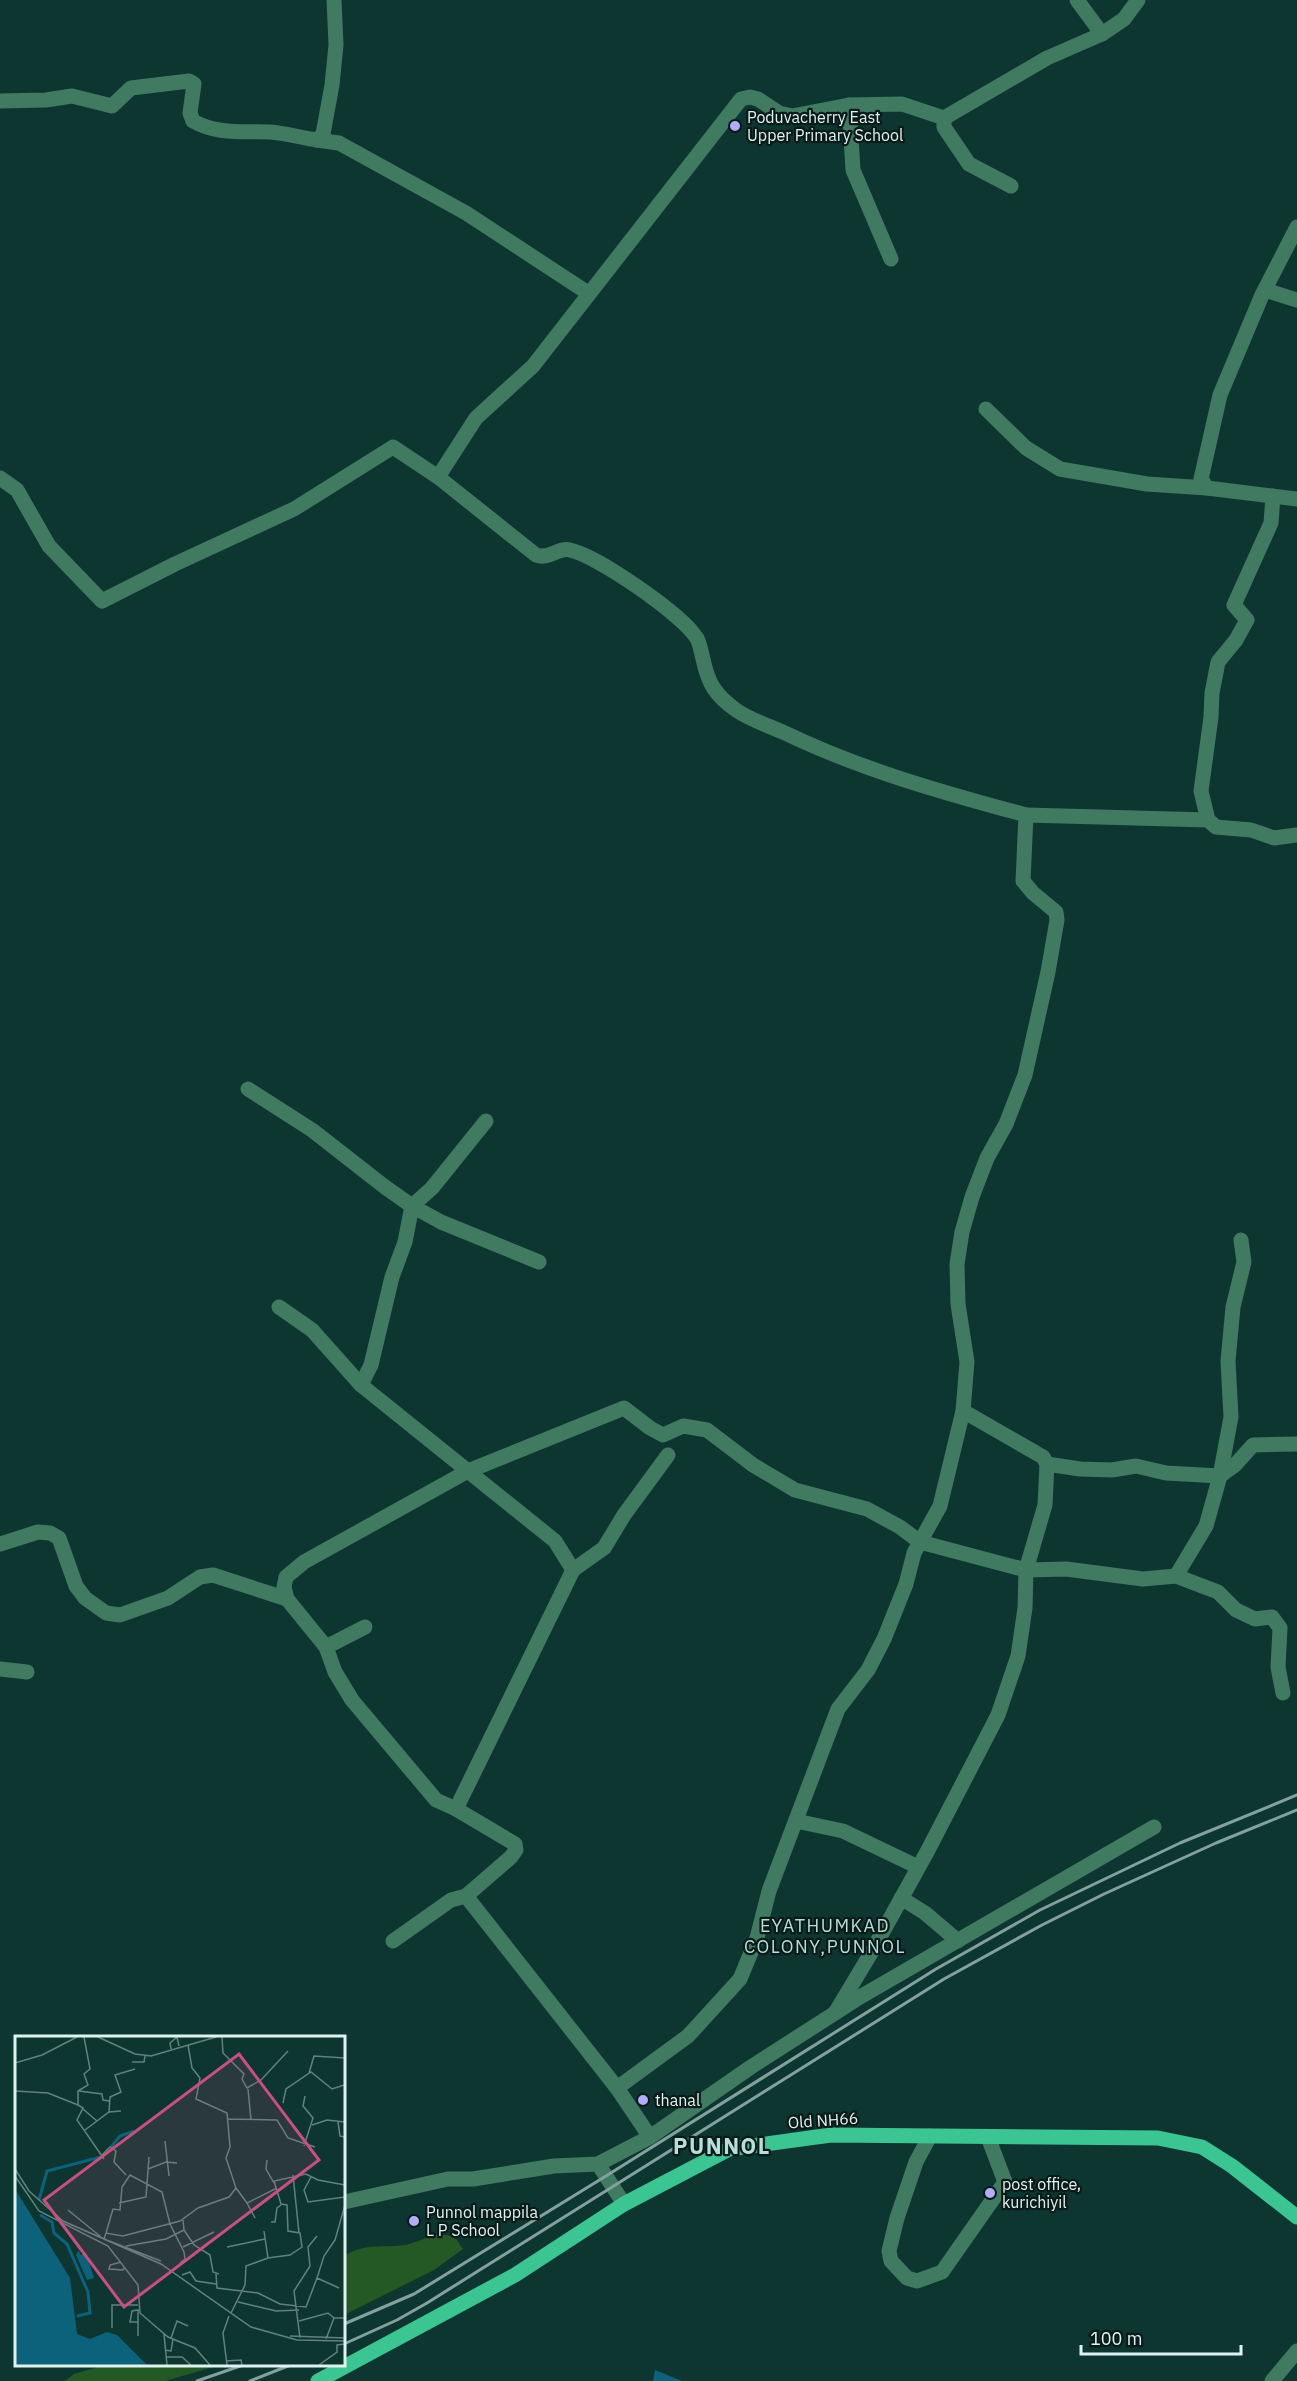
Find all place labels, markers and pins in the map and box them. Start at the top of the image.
place label: Poduvacherry East Upper Primary School [747,107,903,145]
marker: Poduvacherry East Upper Primary School [728,119,742,133]
place label: thanal [655,2090,700,2110]
marker: thanal [636,2093,650,2107]
place label: post office, kurichiyil [1002,2174,1081,2212]
marker: post office, kurichiyil [983,2186,997,2200]
place label: Punnol mappila L P School [426,2202,538,2240]
marker: Punnol mappila L P School [407,2214,421,2228]

